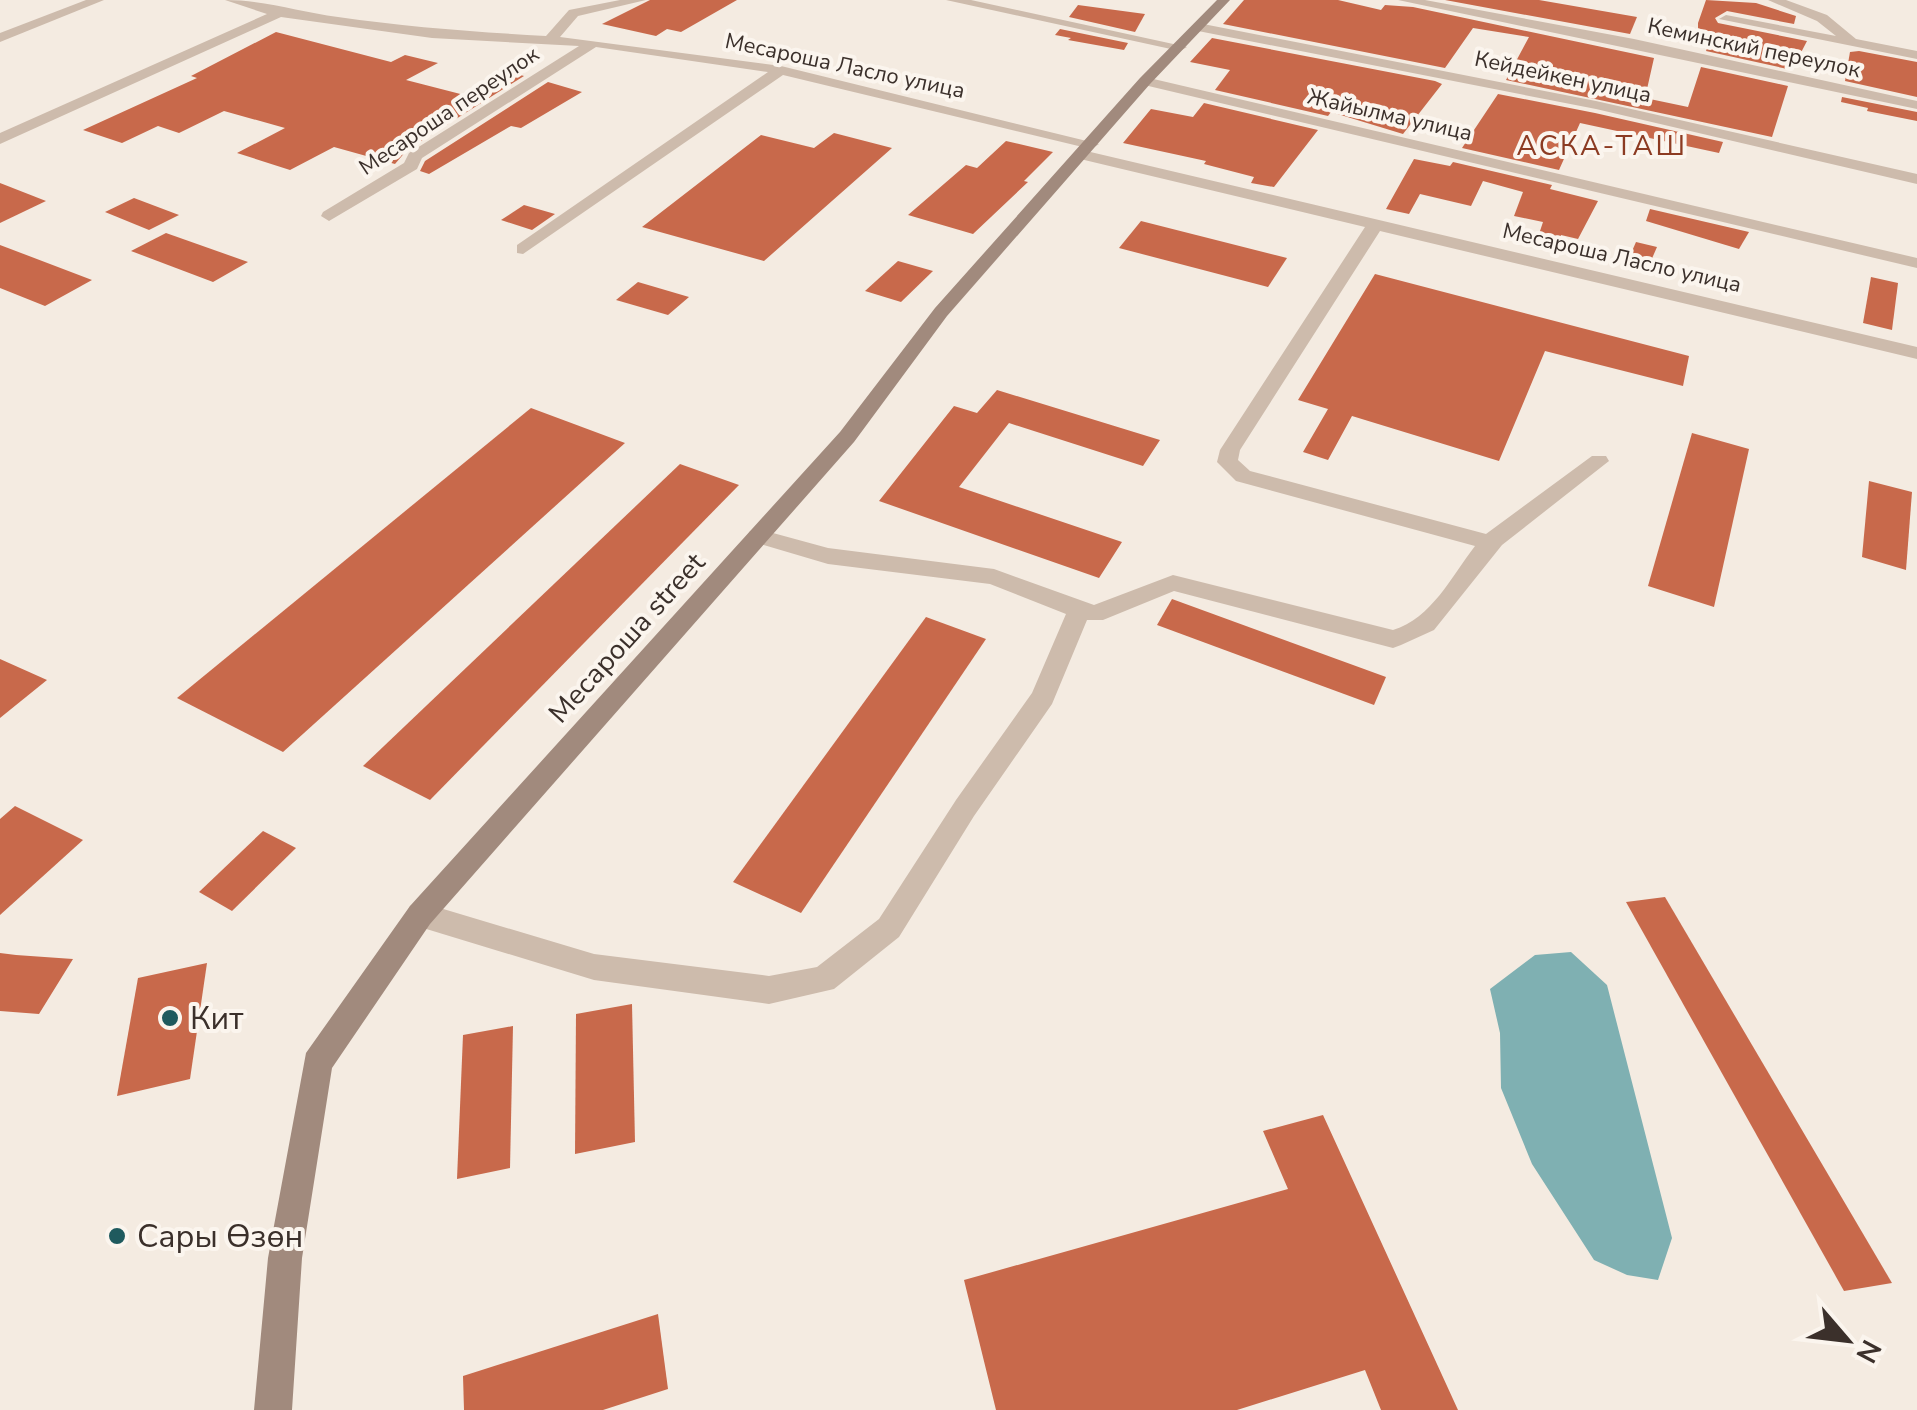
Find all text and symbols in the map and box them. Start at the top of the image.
street label: Кеминский переулок [1645,11,1863,85]
street label: Месароша Ласло улица [722,26,968,106]
street label: Месароша переулок [353,39,545,182]
street label: Кейдейкен улица [1472,44,1654,110]
street label: Жайылма улица [1305,81,1475,149]
district label: АСКА-ТАШ [1516,127,1688,165]
street label: Месароша Ласло улица [1500,216,1744,300]
street label: Месароша street [540,544,714,731]
place label: Кит [190,997,244,1040]
marker: Кит [159,1007,181,1029]
place label: Сары Өзөн [137,1215,303,1258]
marker: Сары Өзөн [106,1225,128,1247]
north arrow [1797,1290,1897,1390]
text: N [1846,1333,1890,1369]

